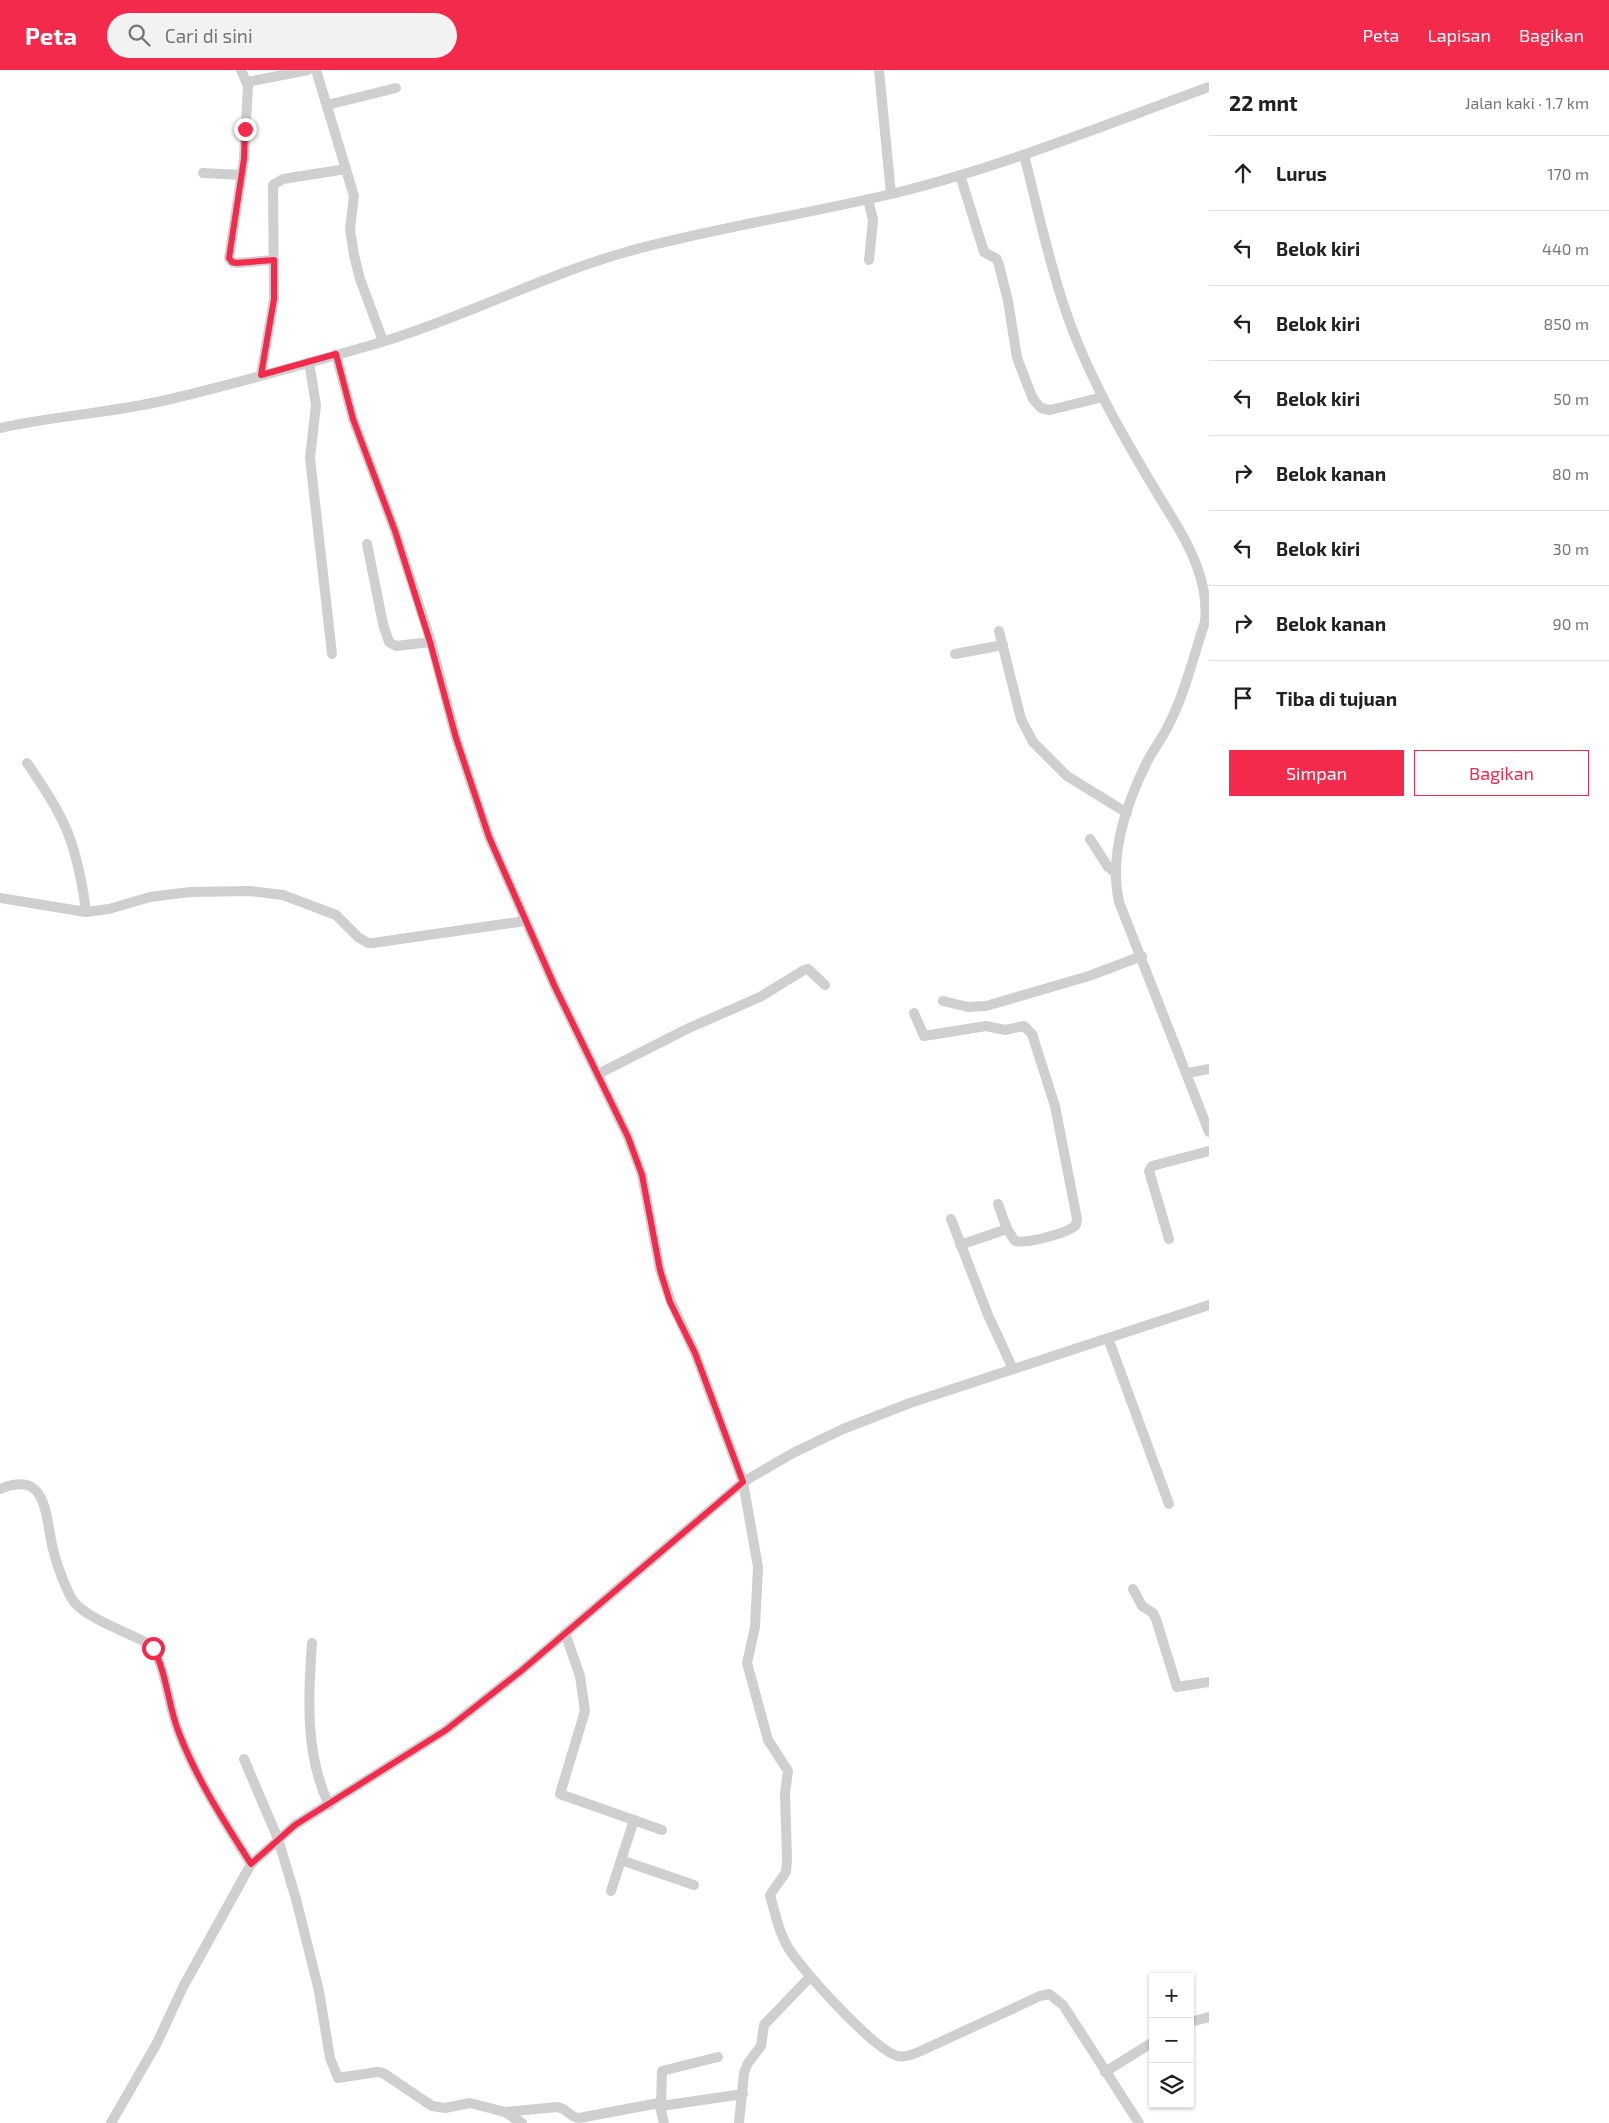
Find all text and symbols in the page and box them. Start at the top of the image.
search box [107,13,457,58]
text: Peta [25,21,77,50]
icon: search [125,21,153,49]
text: Cari di sini [165,24,253,47]
text: Peta [1362,24,1399,46]
text: Lapisan [1427,24,1491,46]
text: Bagikan [1519,24,1584,46]
text: 22 mnt [1229,90,1298,115]
text: Jalan kaki · 1.7 km [1465,93,1589,112]
route end [234,118,257,141]
icon: ahead [1229,159,1257,187]
text: Lurus [1276,162,1327,185]
text: 170 m [1547,164,1589,183]
icon: left [1229,234,1257,262]
text: Belok kiri [1276,237,1360,260]
text: 440 m [1542,239,1589,258]
icon: left [1229,309,1257,337]
text: Belok kiri [1276,312,1360,335]
text: 850 m [1543,314,1589,333]
icon: left [1229,384,1257,412]
text: Belok kiri [1276,387,1360,410]
text: 50 m [1553,389,1589,408]
icon: right [1229,459,1257,487]
text: Belok kanan [1276,462,1386,485]
text: 80 m [1552,464,1589,483]
icon: left [1229,534,1257,562]
text: Belok kiri [1276,537,1360,560]
text: 30 m [1553,539,1589,558]
icon: right [1229,609,1257,637]
text: Belok kanan [1276,612,1386,635]
text: 90 m [1553,614,1589,633]
icon: arrive [1229,684,1257,712]
text: Tiba di tujuan [1276,687,1397,710]
button: Simpan [1229,750,1404,796]
button: Bagikan [1414,750,1589,796]
route start [142,1637,165,1660]
map controls [1149,1973,1194,2108]
button: + [1149,1973,1194,2018]
button: − [1149,2018,1194,2063]
button: layers [1149,2063,1194,2108]

